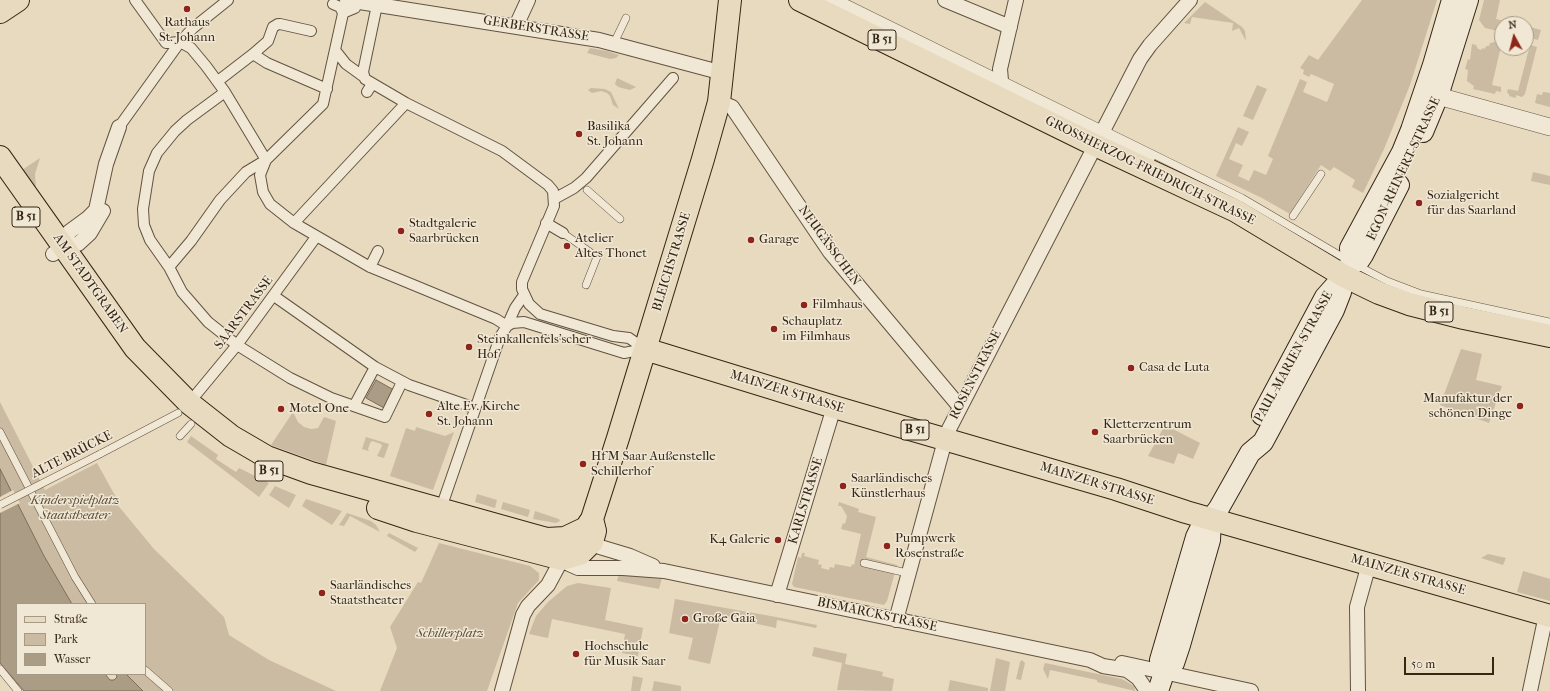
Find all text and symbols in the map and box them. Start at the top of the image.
marker: Rathaus St. Johann [182,4,192,14]
street label: GERBERSTRASSE [482,13,590,45]
place label: Rathaus St. Johann [159,15,215,46]
north arrow [1494,16,1534,56]
text: N [1508,18,1518,32]
road number: B 51 [868,30,896,50]
street label: EGON-REINERT-STRASSE [1364,95,1444,243]
street label: GROSSHERZOG-FRIEDRICH-STRASSE [1042,113,1258,229]
place label: Basilika St. Johann [587,119,643,150]
marker: Basilika St. Johann [574,129,584,139]
place label: Sozialgericht für das Saarland [1427,188,1516,219]
marker: Sozialgericht für das Saarland [1414,198,1424,208]
street label: NEUGÄSSCHEN [795,203,863,289]
road number: B 51 [12,207,40,227]
street label: BLEICHSTRASSE [650,211,694,313]
place label: Stadtgalerie Saarbrücken [409,216,479,247]
marker: Stadtgalerie Saarbrücken [396,226,406,236]
street label: AM STADTGRABEN [50,231,130,337]
place label: Atelier Altes Thonet [575,231,647,262]
place label: Garage [759,232,799,248]
marker: Garage [746,235,756,245]
marker: Atelier Altes Thonet [562,241,572,251]
street label: SAARSTRASSE [211,273,277,353]
street label: PAUL-MARIEN-STRASSE [1251,289,1337,425]
place label: Filmhaus [812,297,863,313]
marker: Filmhaus [799,300,809,310]
road number: B 51 [1425,302,1453,322]
place label: Schauplatz im Filmhaus [782,314,850,345]
marker: Schauplatz im Filmhaus [769,324,779,334]
street label: ROSENSTRASSE [947,328,1005,422]
place label: Steinkallenfels'scher Hof [477,332,591,363]
marker: Steinkallenfels'scher Hof [464,342,474,352]
place label: Casa de Luta [1139,360,1209,376]
marker: Casa de Luta [1126,363,1136,373]
street label: MAINZER STRASSE [728,367,846,417]
place label: Manufaktur der schönen Dinge [1423,391,1512,422]
place label: Alte Ev. Kirche St. Johann [437,399,520,430]
place label: Motel One [289,401,349,417]
marker: Manufaktur der schönen Dinge [1515,401,1525,411]
marker: Motel One [276,404,286,414]
marker: Alte Ev. Kirche St. Johann [424,409,434,419]
place label: Kletterzentrum Saarbrücken [1103,417,1192,448]
road number: B 51 [901,420,929,440]
marker: Kletterzentrum Saarbrücken [1090,427,1100,437]
street label: ALTE BRÜCKE [29,428,115,482]
place label: HfM Saar Außenstelle Schillerhof [591,449,716,480]
street label: KARLSTRASSE [785,456,827,546]
marker: HfM Saar Außenstelle Schillerhof [578,459,588,469]
street label: MAINZER STRASSE [1038,459,1156,509]
road number: B 51 [255,461,283,481]
place label: Saarländisches Künstlerhaus [851,471,932,502]
marker: Saarländisches Künstlerhaus [838,481,848,491]
park label: Kinderspielplatz Staatstheater [31,493,119,524]
place label: Pumpwerk Rosenstraße [895,531,964,562]
place label: K4 Galerie [709,532,770,548]
marker: K4 Galerie [773,535,783,545]
marker: Pumpwerk Rosenstraße [882,541,892,551]
street label: MAINZER STRASSE [1349,551,1467,599]
place label: Saarländisches Staatstheater [330,578,411,609]
marker: Saarländisches Staatstheater [317,588,327,598]
street label: BISMARCKSTRASSE [816,595,938,635]
legend [16,603,146,675]
place label: Große Gaia [693,611,756,627]
text: Straße [54,612,88,626]
marker: Große Gaia [680,614,690,624]
park label: Schillerplatz [416,626,484,642]
text: Park [54,632,78,646]
place label: Hochschule für Musik Saar [584,639,666,670]
marker: Hochschule für Musik Saar [571,649,581,659]
scale bar [1406,649,1496,675]
text: Wasser [54,652,90,666]
text: 50 m [1411,657,1435,671]

